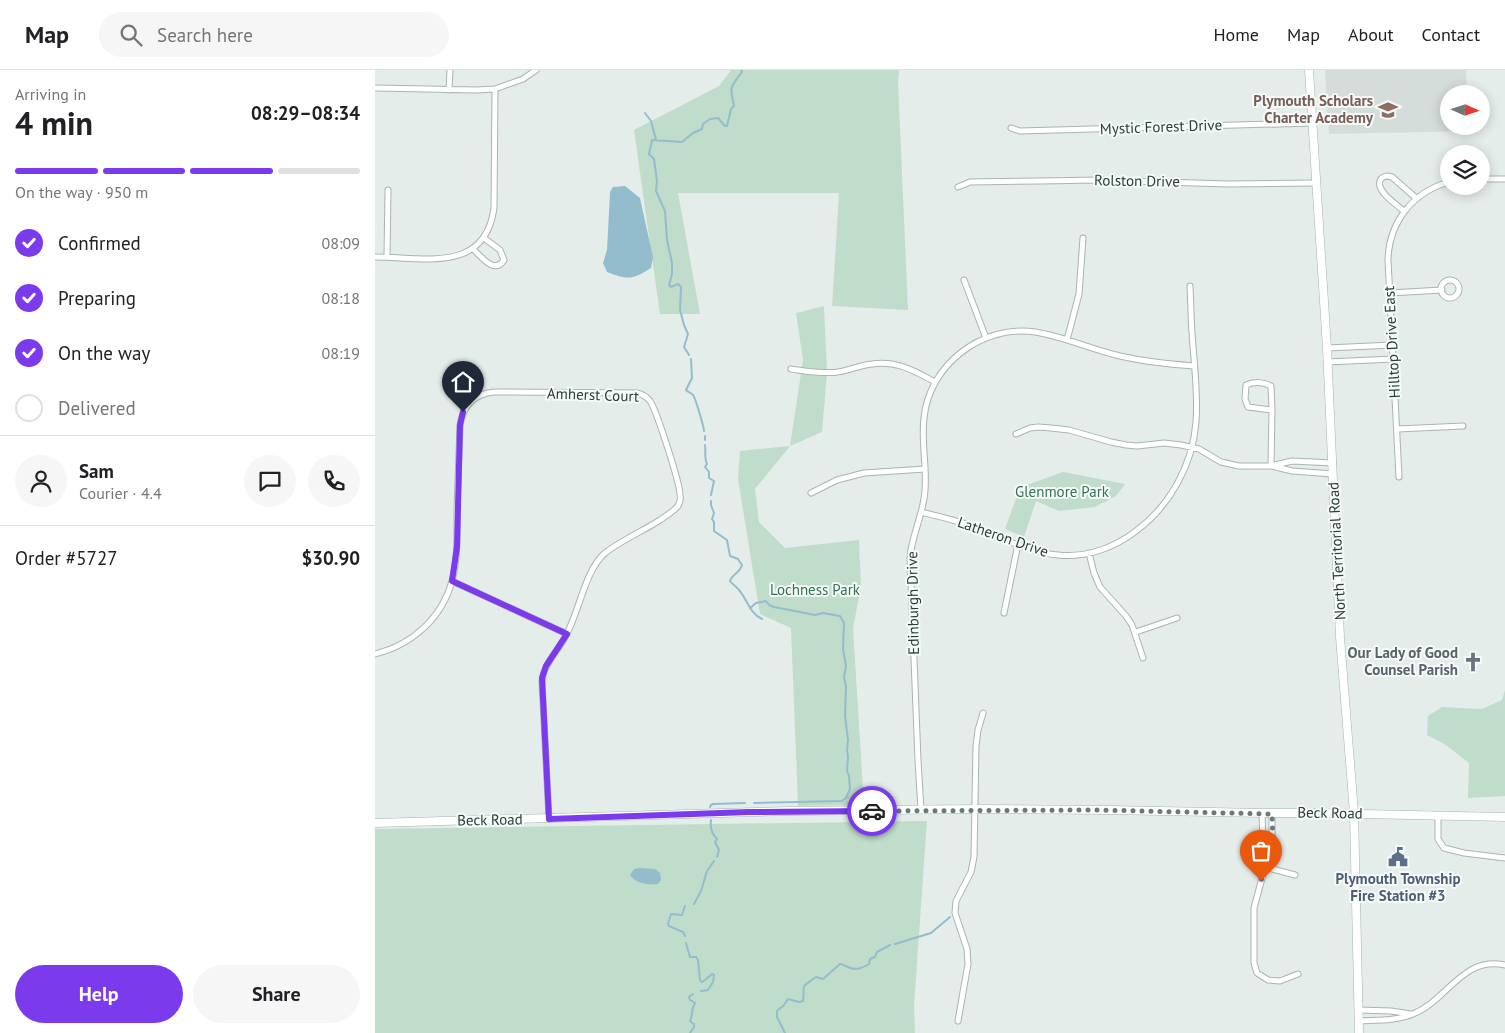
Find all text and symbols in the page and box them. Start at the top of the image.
search box [99,12,449,57]
text: Map [25,19,69,50]
icon: search [117,21,145,49]
text: Search here [157,23,253,47]
text: Home [1213,23,1259,46]
text: Map [1287,23,1320,46]
text: About [1348,23,1394,46]
text: Contact [1422,23,1480,46]
text: Arriving in [15,84,86,104]
north arrow [1440,85,1490,135]
map controls [1440,85,1490,195]
place label: Plymouth Scholars Charter Academy [1253,91,1374,127]
school or university icon: Plymouth Scholars Charter Academy [1377,99,1399,121]
text: 08:29–08:34 [251,101,360,125]
text: 4 min [15,102,93,144]
street label: Mystic Forest Drive [1100,115,1222,138]
button: layers [1440,145,1490,195]
street label: Rolston Drive [1094,170,1180,191]
text: On the way · 950 m [15,182,148,202]
icon: check [15,229,43,257]
text: Confirmed [58,231,141,255]
text: 08:09 [322,233,360,253]
icon: check [15,284,43,312]
street label: Hilltop Drive East [1379,285,1404,399]
text: Preparing [58,286,136,310]
text: 08:18 [322,288,360,308]
icon: check [15,339,43,367]
text: On the way [58,341,150,365]
text: 08:19 [322,343,360,363]
pin [442,361,484,412]
icon: home [449,368,477,396]
street label: Amherst Court [547,383,639,406]
text: Delivered [58,396,136,420]
button: person [15,455,67,507]
button: chat [244,455,296,507]
button: phone [308,455,360,507]
text: Sam [79,459,114,483]
street label: North Territorial Road [1323,481,1350,621]
park label: Glenmore Park [1015,482,1110,501]
text: Courier · 4.4 [79,483,162,503]
street label: Latheron Drive [955,512,1051,561]
text: Order #5727 [15,546,118,570]
text: $30.90 [301,546,360,570]
street label: Edinburgh Drive [902,551,923,655]
park label: Lochness Park [770,580,861,599]
place label: Our Lady of Good Counsel Parish [1348,643,1458,679]
church icon: Our Lady of Good Counsel Parish [1462,651,1484,673]
courier [847,786,897,836]
icon: car [858,797,886,825]
street label: Beck Road [1297,802,1363,823]
street label: Beck Road [457,809,523,830]
pin [1240,830,1282,881]
icon: bag [1247,837,1275,865]
public building icon: Plymouth Township Fire Station #3 [1387,846,1409,868]
place label: Plymouth Township Fire Station #3 [1335,869,1461,905]
button: Help [15,965,183,1023]
button: Share [193,965,360,1023]

